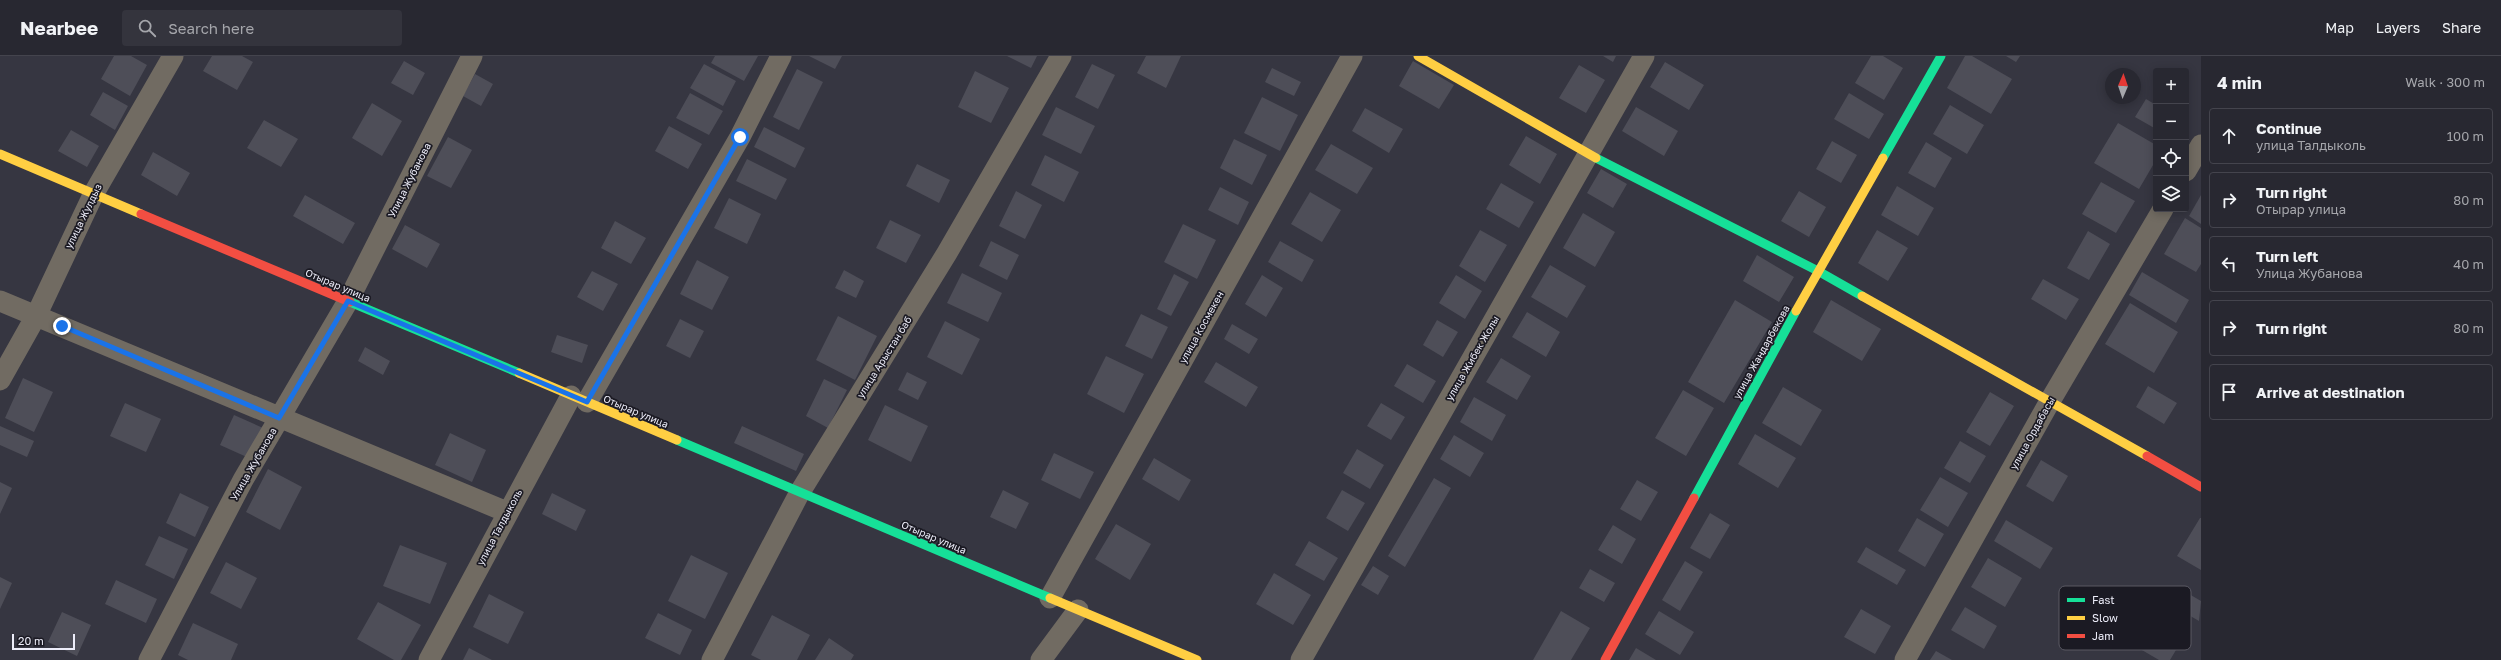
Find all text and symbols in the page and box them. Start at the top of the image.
search box [122,10,402,46]
text: Nearbee [20,16,98,39]
icon: search [136,17,158,39]
text: Search here [168,19,254,37]
text: Map [2325,19,2354,36]
text: Layers [2376,19,2420,36]
text: Share [2442,19,2481,36]
north arrow [2105,68,2141,104]
map controls [2153,68,2189,212]
button: + [2153,68,2189,104]
text: 4 min [2217,72,2262,93]
text: Walk · 300 m [2405,74,2485,90]
button: − [2153,104,2189,140]
text: Continue [2256,119,2322,137]
icon: ahead [2218,125,2240,147]
route start [731,128,749,146]
text: 100 m [2447,128,2484,144]
text: улица Талдыколь [2256,137,2366,153]
button: locate [2153,140,2189,176]
street label: Улица Жубанова [385,141,433,219]
button: layers [2153,176,2189,212]
street label: улица Жулдыз [62,182,104,250]
text: Turn right [2256,183,2327,201]
icon: right [2218,189,2240,211]
text: 80 m [2453,192,2484,208]
text: Отырар улица [2256,201,2346,217]
text: Turn left [2256,247,2318,265]
icon: left [2218,253,2240,275]
text: 40 m [2453,256,2484,272]
text: Улица Жубанова [2256,265,2363,281]
street label: Отырар улица [304,266,372,304]
street label: улица Космекен [1176,289,1226,365]
street label: улица Жандарбекова [1730,303,1792,401]
street label: улица Жибек Жолы [1443,313,1501,403]
street label: улица Арыстан баб [854,314,914,400]
route end [53,317,71,335]
icon: right [2218,317,2240,339]
text: Turn right [2256,319,2327,337]
text: 80 m [2453,320,2484,336]
icon: arrive [2218,381,2240,403]
text: Arrive at destination [2256,383,2405,401]
street label: Отырар улица [602,392,670,430]
street label: улица Ордабасы [2007,394,2057,472]
street label: Улица Жубанова [227,425,279,503]
street label: улица Талдыколь [474,487,524,567]
street label: Отырар улица [900,518,968,556]
legend [2059,586,2191,650]
text: Fast [2092,593,2115,606]
text: Slow [2092,611,2118,624]
text: Jam [2092,629,2114,642]
scale bar [12,632,75,651]
text: 20 m [18,634,44,647]

